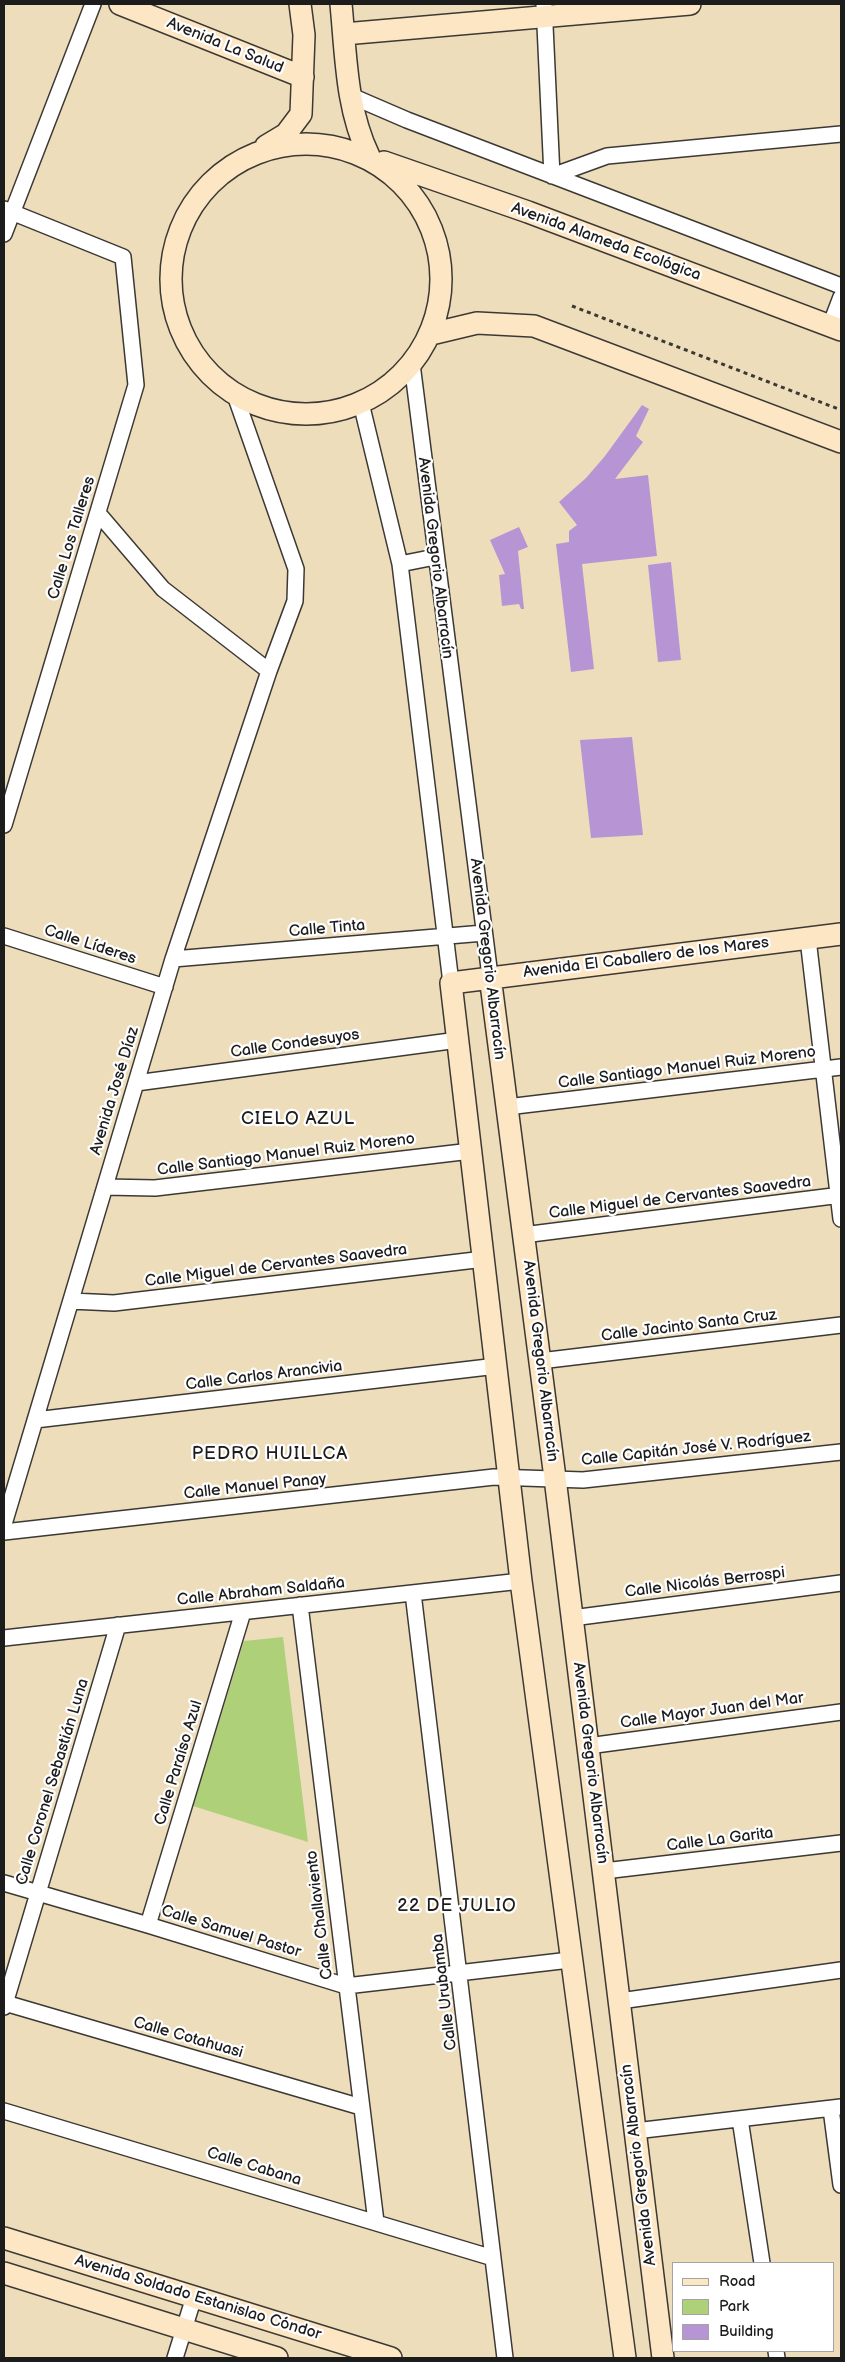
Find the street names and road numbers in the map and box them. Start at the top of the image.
street label: Avenida La Salud [164,14,286,78]
street label: Avenida Alameda Ecológica [509,199,703,285]
street label: Avenida Gregorio Albarracín [413,456,457,660]
street label: Calle Los Talleres [44,474,100,602]
street label: Avenida Gregorio Albarracín [465,857,509,1061]
street label: Calle Tinta [288,916,366,942]
street label: Calle Líderes [41,921,139,969]
street label: Avenida El Caballero de los Mares [522,933,770,983]
street label: Avenida José Díaz [86,1025,144,1157]
street label: Calle Condesuyos [229,1025,361,1063]
street label: Calle Santiago Manuel Ruiz Moreno [557,1043,817,1093]
street label: Calle Santiago Manuel Ruiz Moreno [156,1130,416,1180]
street label: Calle Miguel de Cervantes Saavedra [548,1172,812,1224]
street label: Calle Miguel de Cervantes Saavedra [144,1240,408,1292]
street label: Avenida Gregorio Albarracín [518,1259,562,1463]
street label: Calle Jacinto Santa Cruz [600,1306,778,1346]
street label: Calle Carlos Arancivia [185,1357,343,1395]
street label: Calle Capitán José V. Rodríguez [580,1427,812,1471]
street label: Calle Manuel Panay [183,1470,327,1504]
street label: Calle Nicolás Berrospi [624,1564,786,1602]
street label: Calle Abraham Saldaña [176,1574,346,1610]
street label: Avenida Gregorio Albarracín [568,1661,612,1865]
street label: Calle Coronel Sebastián Luna [12,1676,94,1888]
street label: Calle Mayor Juan del Mar [619,1689,805,1733]
street label: Calle Paraíso Azul [151,1698,207,1828]
street label: Calle La Garita [666,1824,774,1856]
street label: Calle Challaviento [303,1849,337,1981]
street label: Calle Samuel Pastor [159,1902,303,1962]
street label: Calle Urubamba [428,1933,462,2051]
street label: Calle Cotahuasi [131,2013,245,2063]
street label: Avenida Gregorio Albarracín [617,2063,661,2267]
street label: Calle Cabana [204,2144,304,2190]
street label: Avenida Soldado Estanislao Cóndor [72,2251,324,2345]

